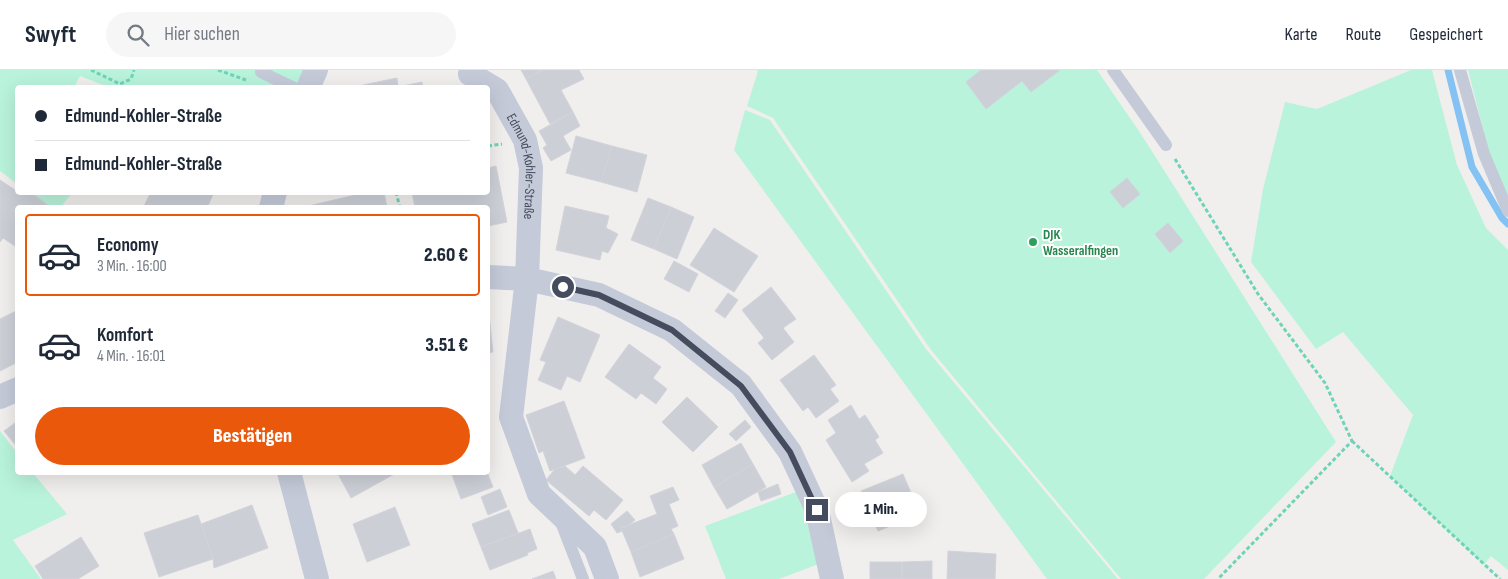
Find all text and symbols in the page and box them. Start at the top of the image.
search box [106,12,456,57]
text: Swyft [25,20,76,49]
icon: search [124,21,152,49]
text: Hier suchen [164,23,240,46]
text: Karte [1285,24,1318,45]
text: Route [1346,24,1381,45]
text: Gespeichert [1409,24,1483,45]
text: Edmund-Kohler-Straße [65,105,222,128]
street label: Edmund-Kohler-Straße [503,110,540,220]
text: Edmund-Kohler-Straße [65,153,222,176]
place label: DJK Wasseralfingen [1043,226,1118,259]
icon: car [37,233,82,278]
text: Economy [97,234,159,257]
marker: DJK Wasseralfingen [1027,236,1039,248]
text: 2.60 € [424,244,468,267]
text: 3 Min. · 16:00 [97,257,167,276]
route start [552,276,574,298]
icon: car [37,323,82,368]
text: Komfort [97,324,153,347]
text: 3.51 € [425,334,468,357]
text: 4 Min. · 16:01 [97,347,165,366]
button: Bestätigen [35,407,470,465]
callout: 1 Min. [834,492,927,528]
route end [806,499,828,521]
text: 1 Min. [864,500,898,519]

